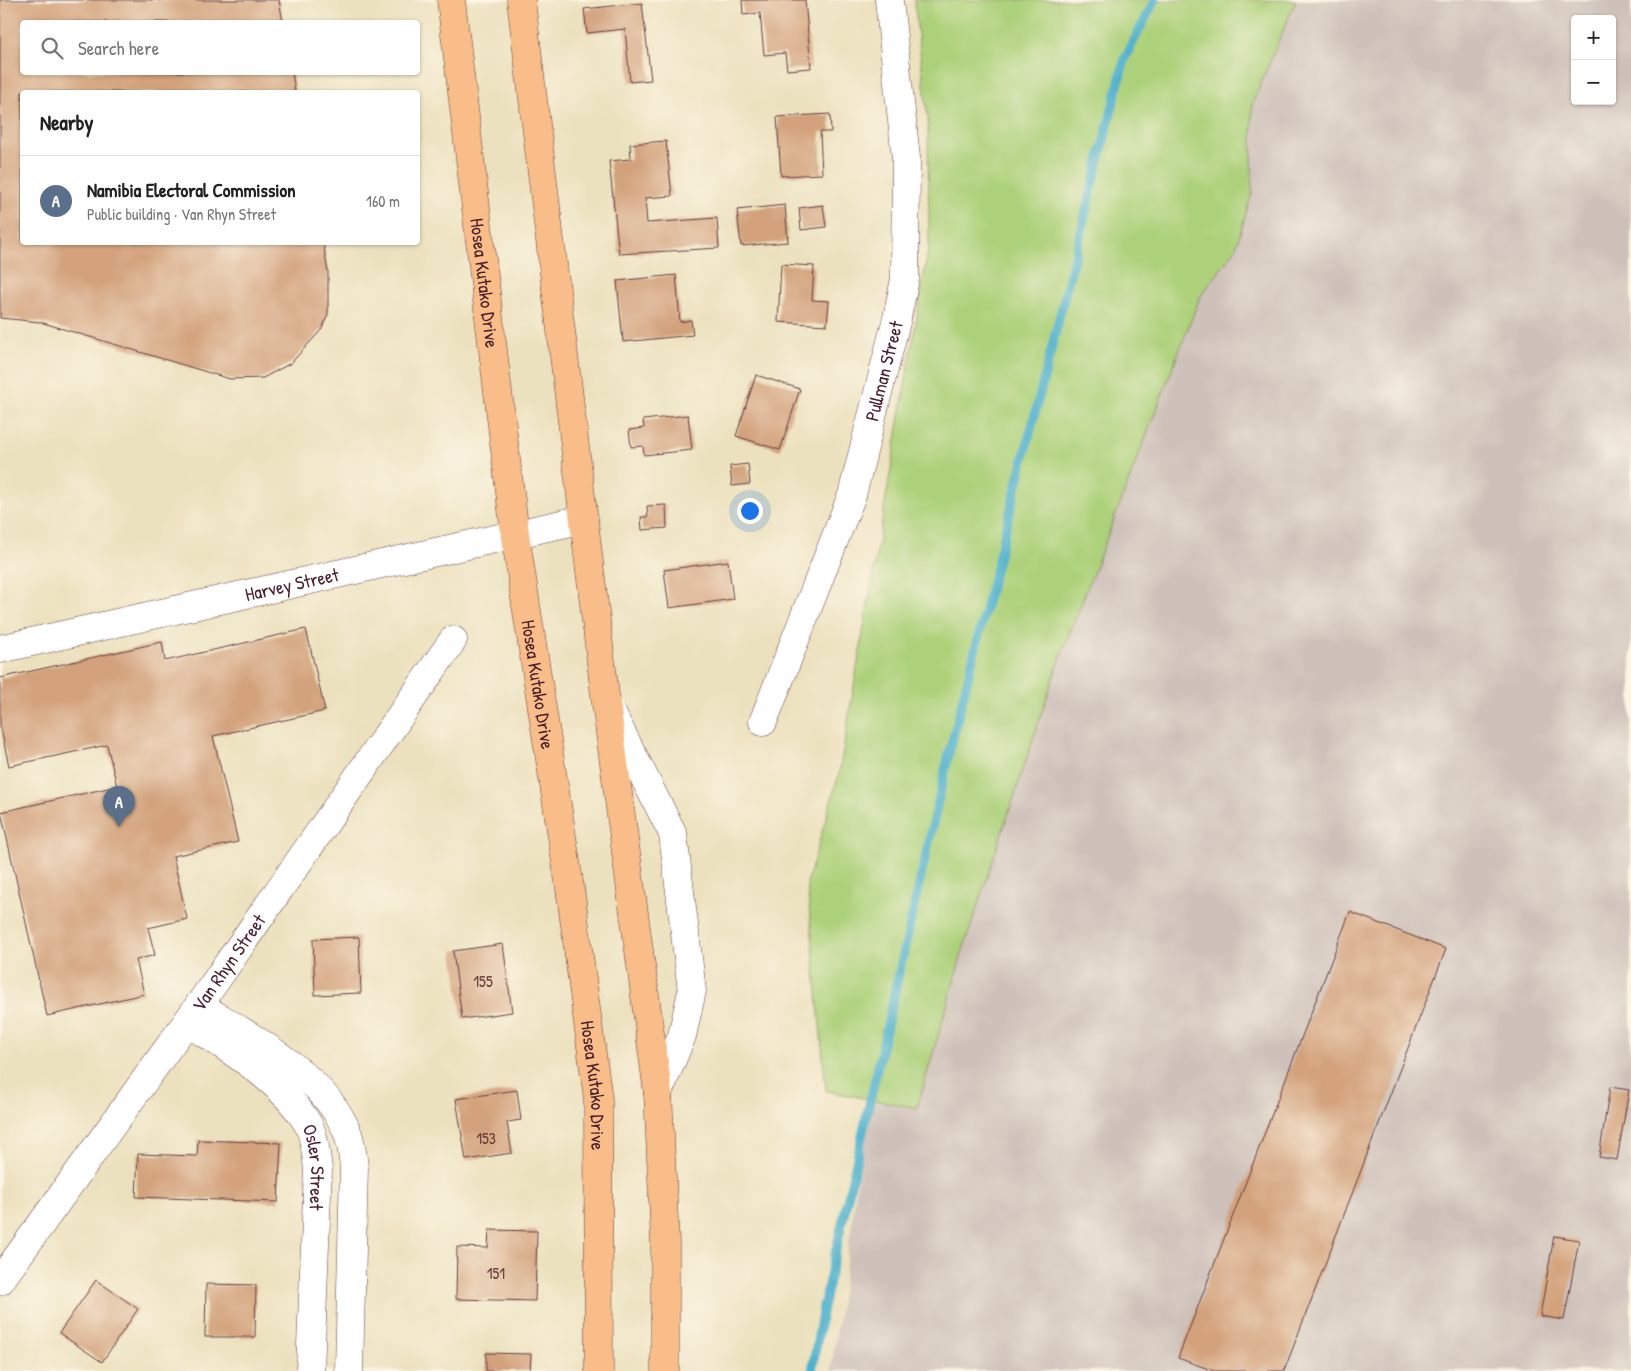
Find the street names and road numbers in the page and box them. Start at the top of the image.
street label: Hosea Kutako Drive [464,217,506,350]
street label: Pullman Street [858,317,909,424]
street label: Harvey Street [242,561,342,607]
street label: Hosea Kutako Drive [515,618,561,751]
street label: Van Rhyn Street [186,908,272,1016]
street label: Hosea Kutako Drive [575,1019,611,1151]
street label: Osler Street [297,1120,331,1211]

